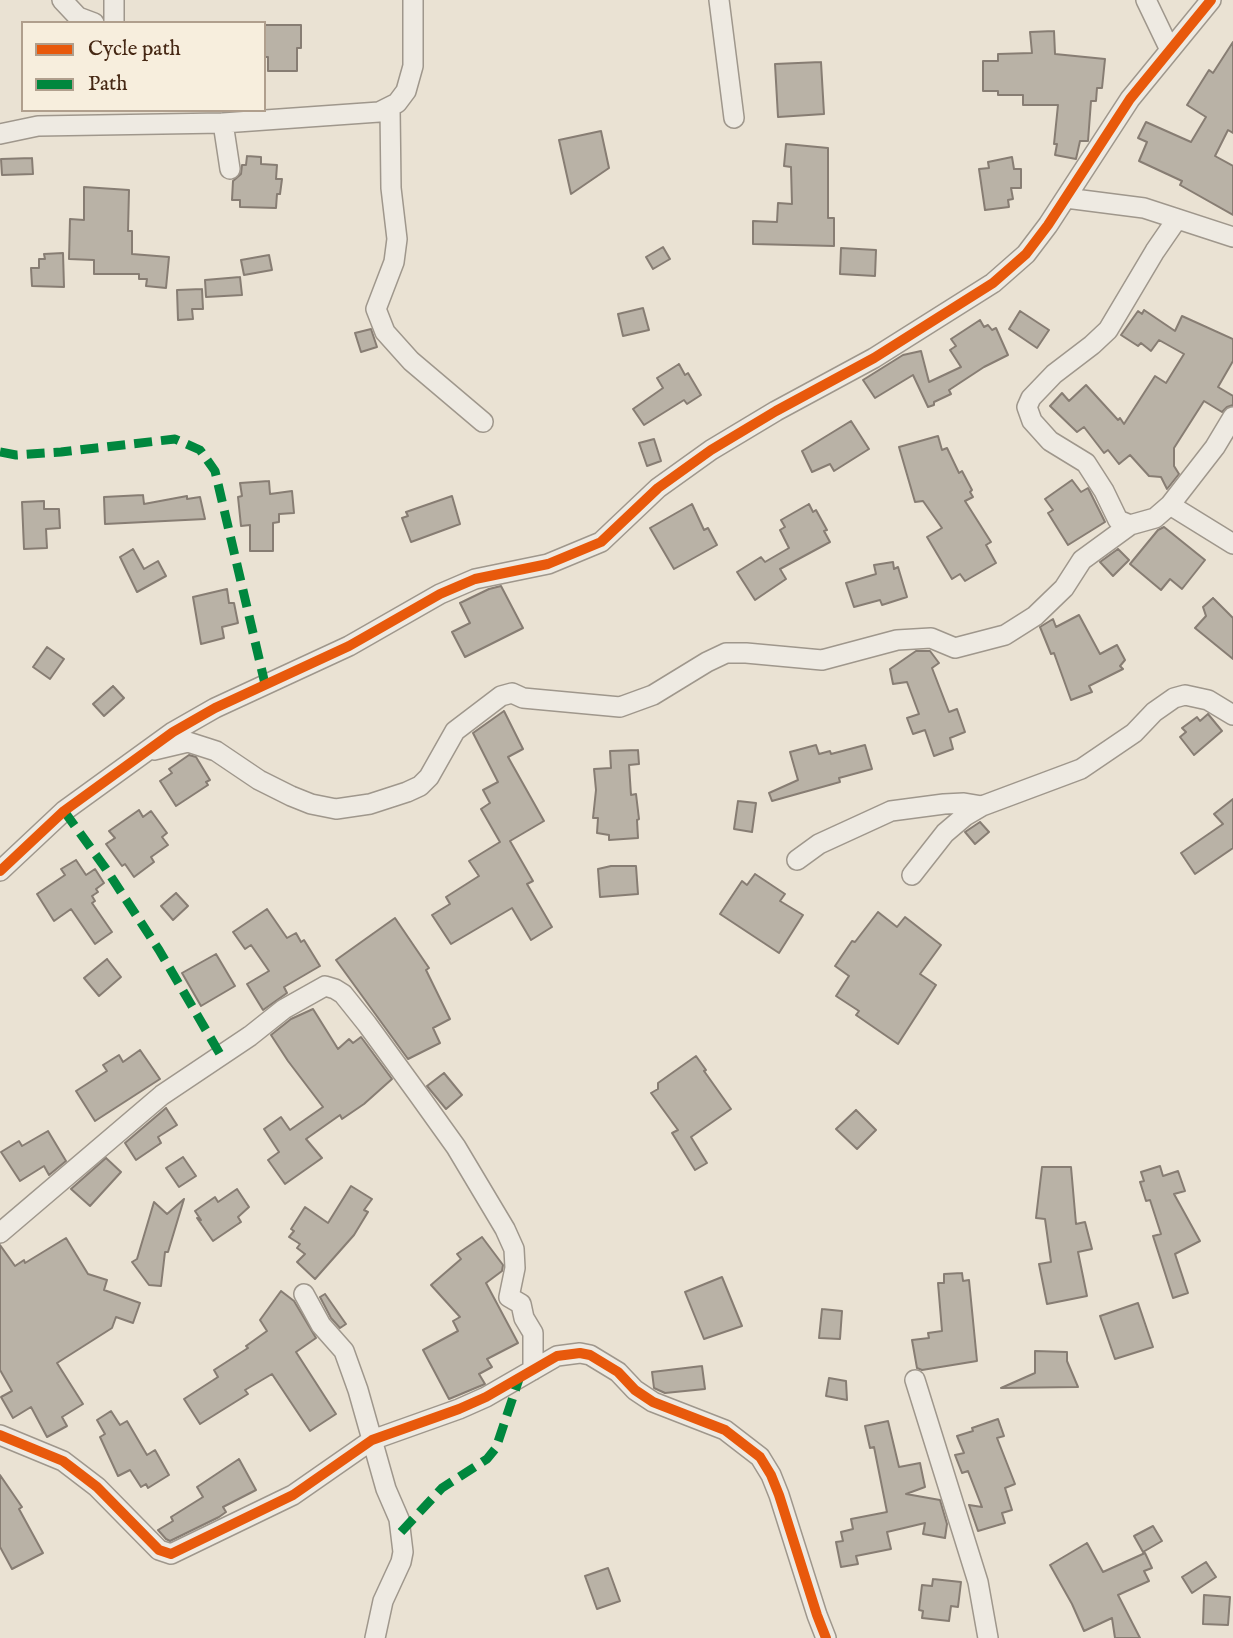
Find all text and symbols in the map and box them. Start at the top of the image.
legend [21,21,266,112]
text: Cycle path [88,36,181,63]
text: Path [88,71,127,98]

